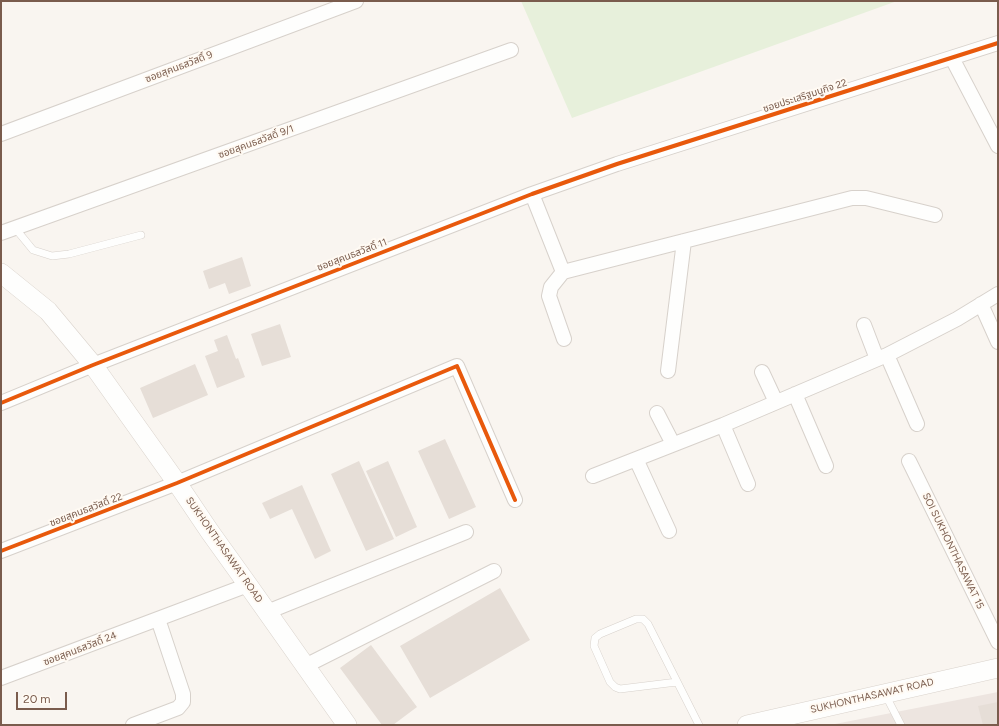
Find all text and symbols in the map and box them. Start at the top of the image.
street label: ซอยสุคนธสวัสดิ์ 9 [144,49,214,85]
street label: ซอยประเสริฐมนูกิจ 22 [761,77,849,115]
street label: ซอยสุคนธสวัสดิ์ 9/1 [217,123,295,161]
street label: ซอยสุคนธสวัสดิ์ 11 [315,236,389,274]
street label: ซอยสุคนธสวัสดิ์ 22 [48,491,124,529]
street label: SOI SUKHONTHASAWAT 15 [920,491,986,611]
street label: SUKHONTHASAWAT ROAD [183,495,265,605]
street label: ซอยสุคนธสวัสดิ์ 24 [42,630,118,668]
street label: SUKHONTHASAWAT ROAD [809,676,935,716]
scale bar [18,684,69,710]
text: 20 m [23,692,51,706]

